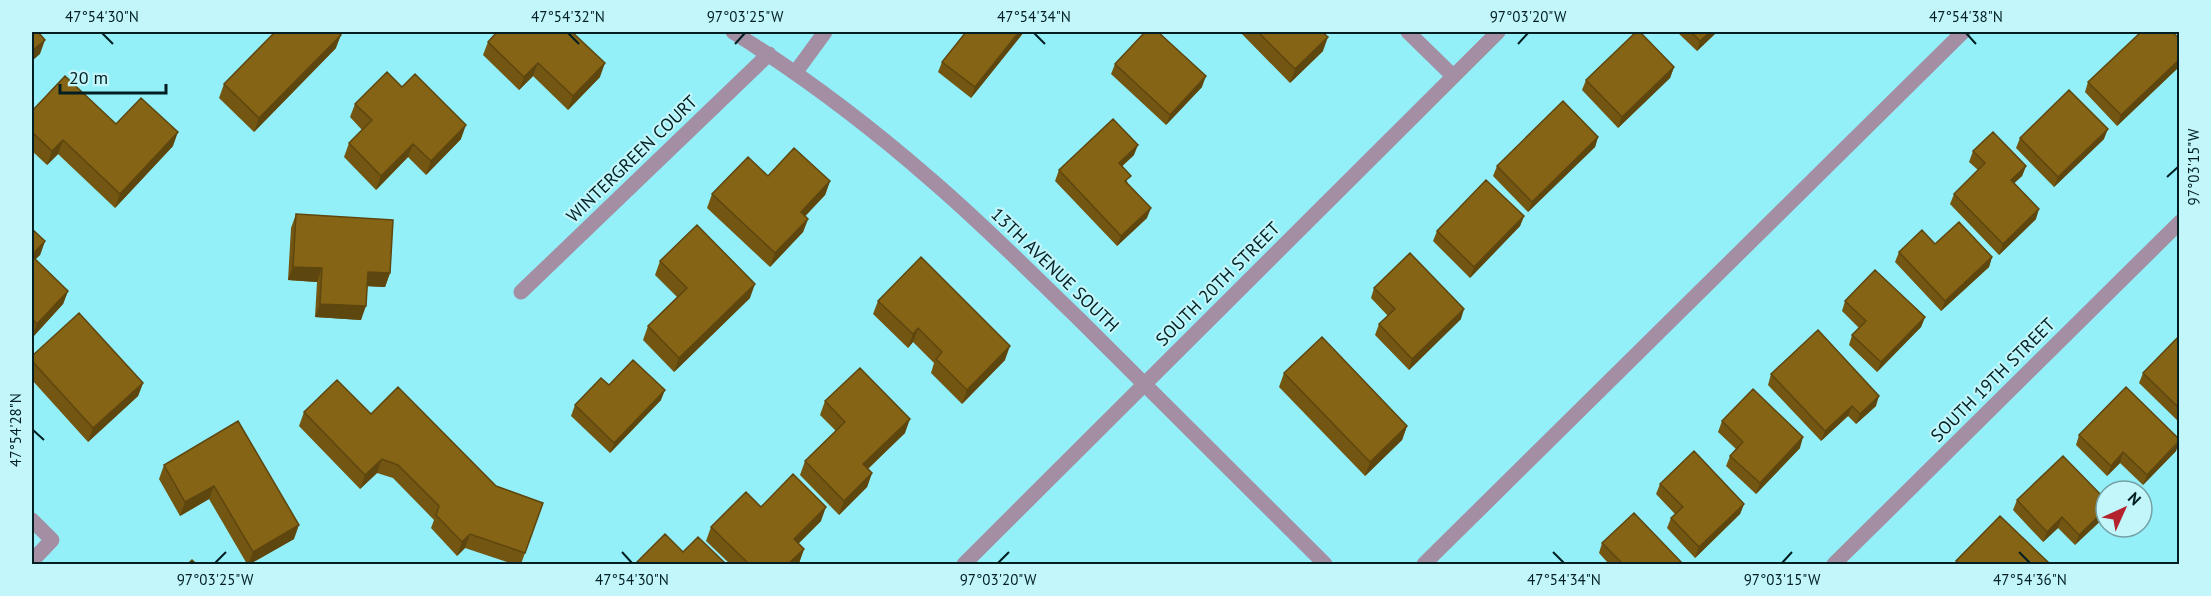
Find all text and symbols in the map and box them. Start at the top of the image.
text: 47°54'30"N [65,7,139,26]
text: 47°54'32"N [531,7,605,26]
text: 97°03'25"W [707,7,784,26]
text: 47°54'34"N [997,7,1071,26]
text: 97°03'20"W [1490,7,1567,26]
text: 47°54'38"N [1929,7,2003,26]
scale bar [60,57,166,95]
text: 20 m [69,66,108,89]
street label: WINTERGREEN COURT [561,90,702,227]
text: 97°03'15"W [2184,128,2203,205]
street label: 13TH AVENUE SOUTH [986,202,1124,337]
street label: SOUTH 20TH STREET [1151,217,1285,351]
street label: SOUTH 19TH STREET [1926,313,2060,447]
text: 47°54'28"N [6,393,25,467]
north arrow [2094,479,2154,539]
text: N [2124,488,2145,509]
text: 97°03'25"W [177,570,254,589]
text: 47°54'30"N [595,570,669,589]
text: 97°03'20"W [960,570,1037,589]
text: 47°54'34"N [1527,570,1601,589]
text: 97°03'15"W [1744,570,1821,589]
text: 47°54'36"N [1993,570,2067,589]

